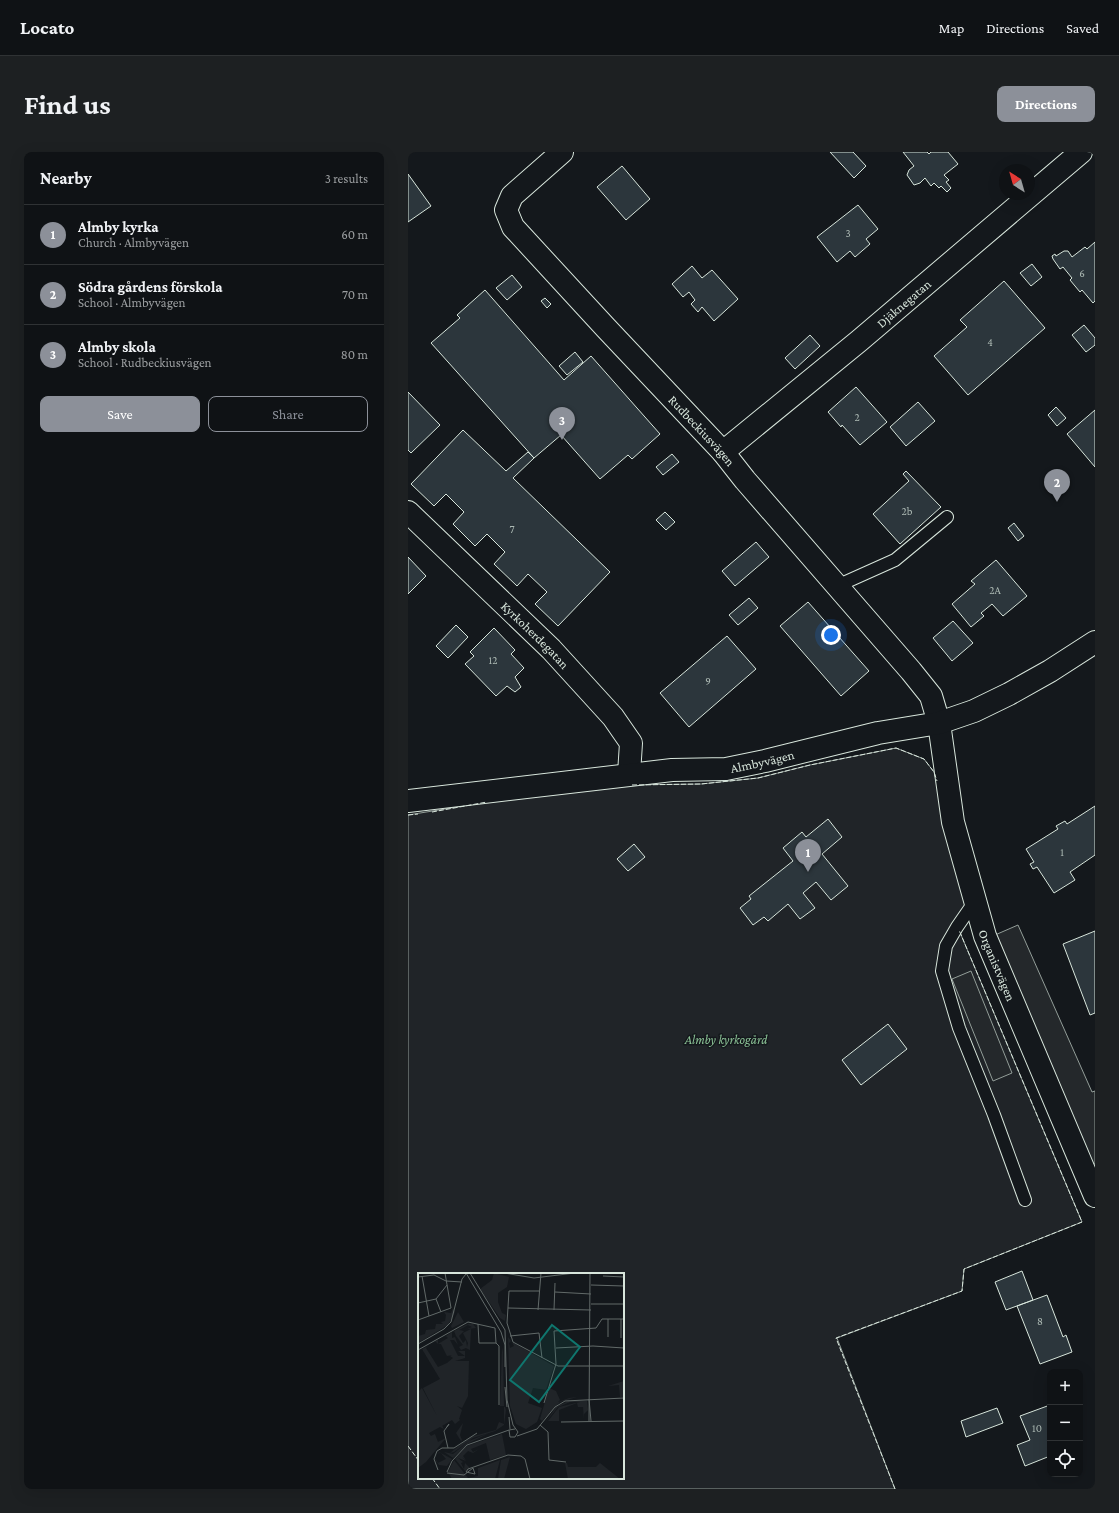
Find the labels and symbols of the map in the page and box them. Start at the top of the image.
north arrow [999,164,1035,200]
house number: 3 [845,227,851,239]
house number: 6 [1079,267,1085,279]
street label: Djäknegatan [874,276,934,331]
house number: 4 [987,336,993,348]
street label: Rudbeckiusvägen [665,392,738,469]
pin: 3 [549,407,575,440]
house number: 2 [854,411,860,423]
pin: 2 [1044,469,1070,502]
house number: 2b [902,505,913,517]
house number: 7 [509,523,515,535]
house number: 2A [989,584,1001,596]
street label: Kyrkoherdegatan [498,599,572,672]
your location [821,625,841,645]
house number: 12 [489,654,497,666]
house number: 9 [705,675,711,687]
street label: Almbyvägen [729,747,796,776]
pin: 1 [795,839,821,872]
house number: 1 [1060,846,1064,858]
street label: Organistvägen [976,928,1019,1003]
park label: Almby kyrkogård [684,1032,768,1047]
inset map [418,1273,624,1479]
house number: 8 [1037,1315,1043,1327]
house number: 10 [1032,1422,1042,1434]

